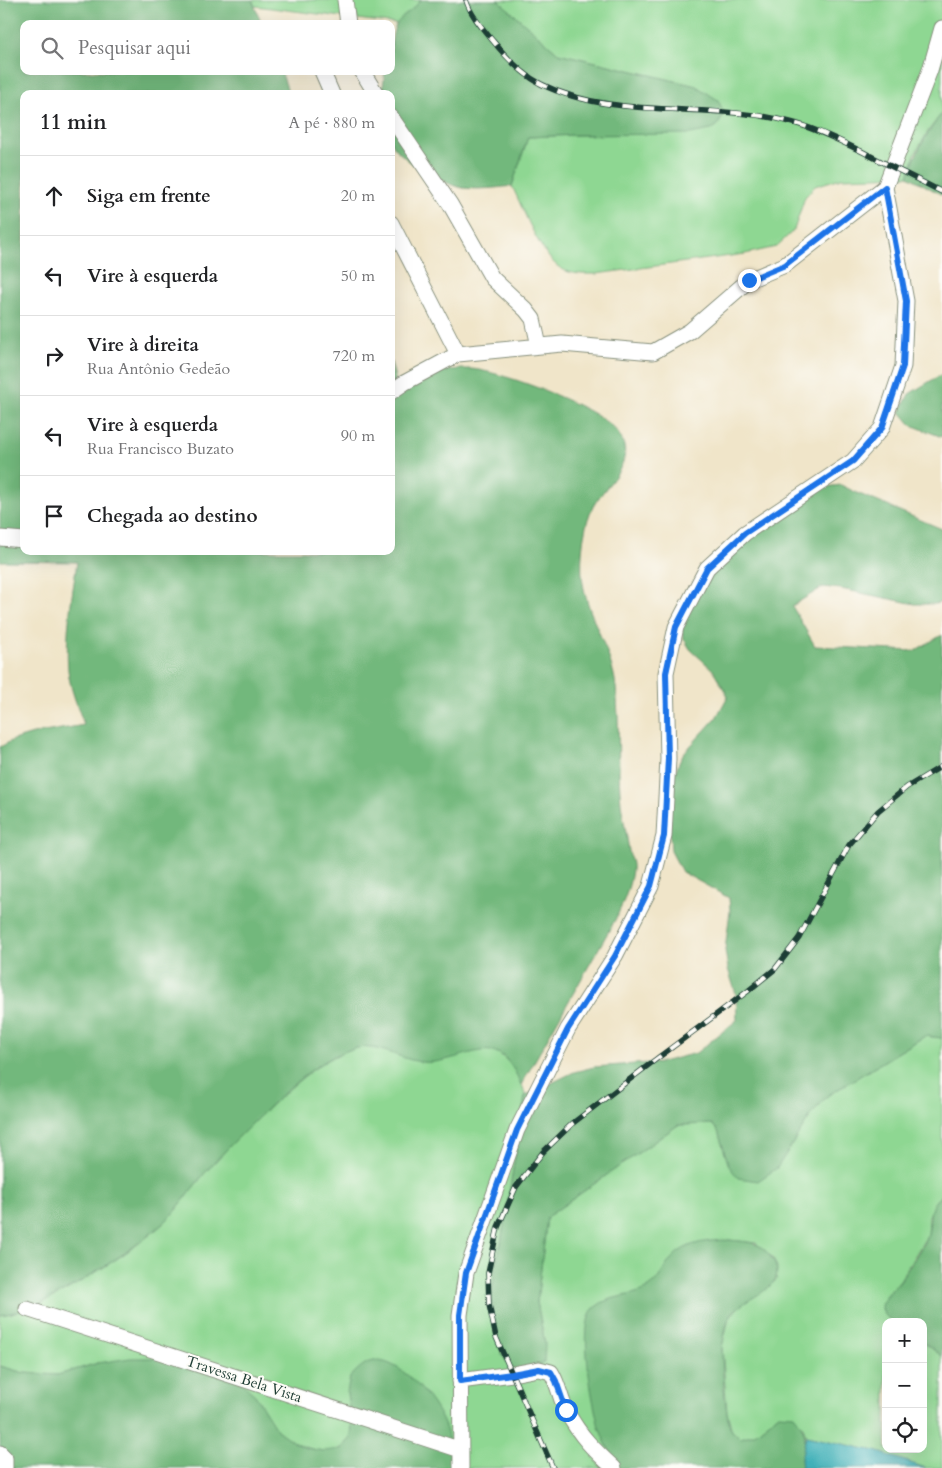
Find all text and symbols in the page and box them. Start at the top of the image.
search box [20,20,395,75]
icon: search [38,34,66,62]
text: Pesquisar aqui [78,35,191,61]
text: 11 min [40,108,107,137]
text: A pé · 880 m [288,112,375,134]
icon: ahead [40,182,68,210]
text: Siga em frente [87,183,211,209]
text: 20 m [341,185,375,207]
icon: left [40,262,68,290]
text: Vire à esquerda [87,263,218,289]
text: 50 m [341,265,375,287]
route end [738,269,761,292]
text: Vire à direita [87,332,199,358]
icon: right [40,342,68,370]
text: 720 m [333,345,375,367]
text: Rua Antônio Gedeão [87,358,230,380]
text: Vire à esquerda [87,412,218,438]
icon: left [40,422,68,450]
text: 90 m [341,425,375,447]
text: Rua Francisco Buzato [87,438,234,460]
icon: arrive [40,502,68,530]
text: Chegada ao destino [87,503,258,529]
map controls [882,1318,927,1453]
button: + [882,1318,927,1363]
street label: Travessa Bela Vista [184,1351,305,1407]
button: − [882,1363,927,1408]
route start [555,1399,578,1422]
button: locate [882,1408,927,1453]

